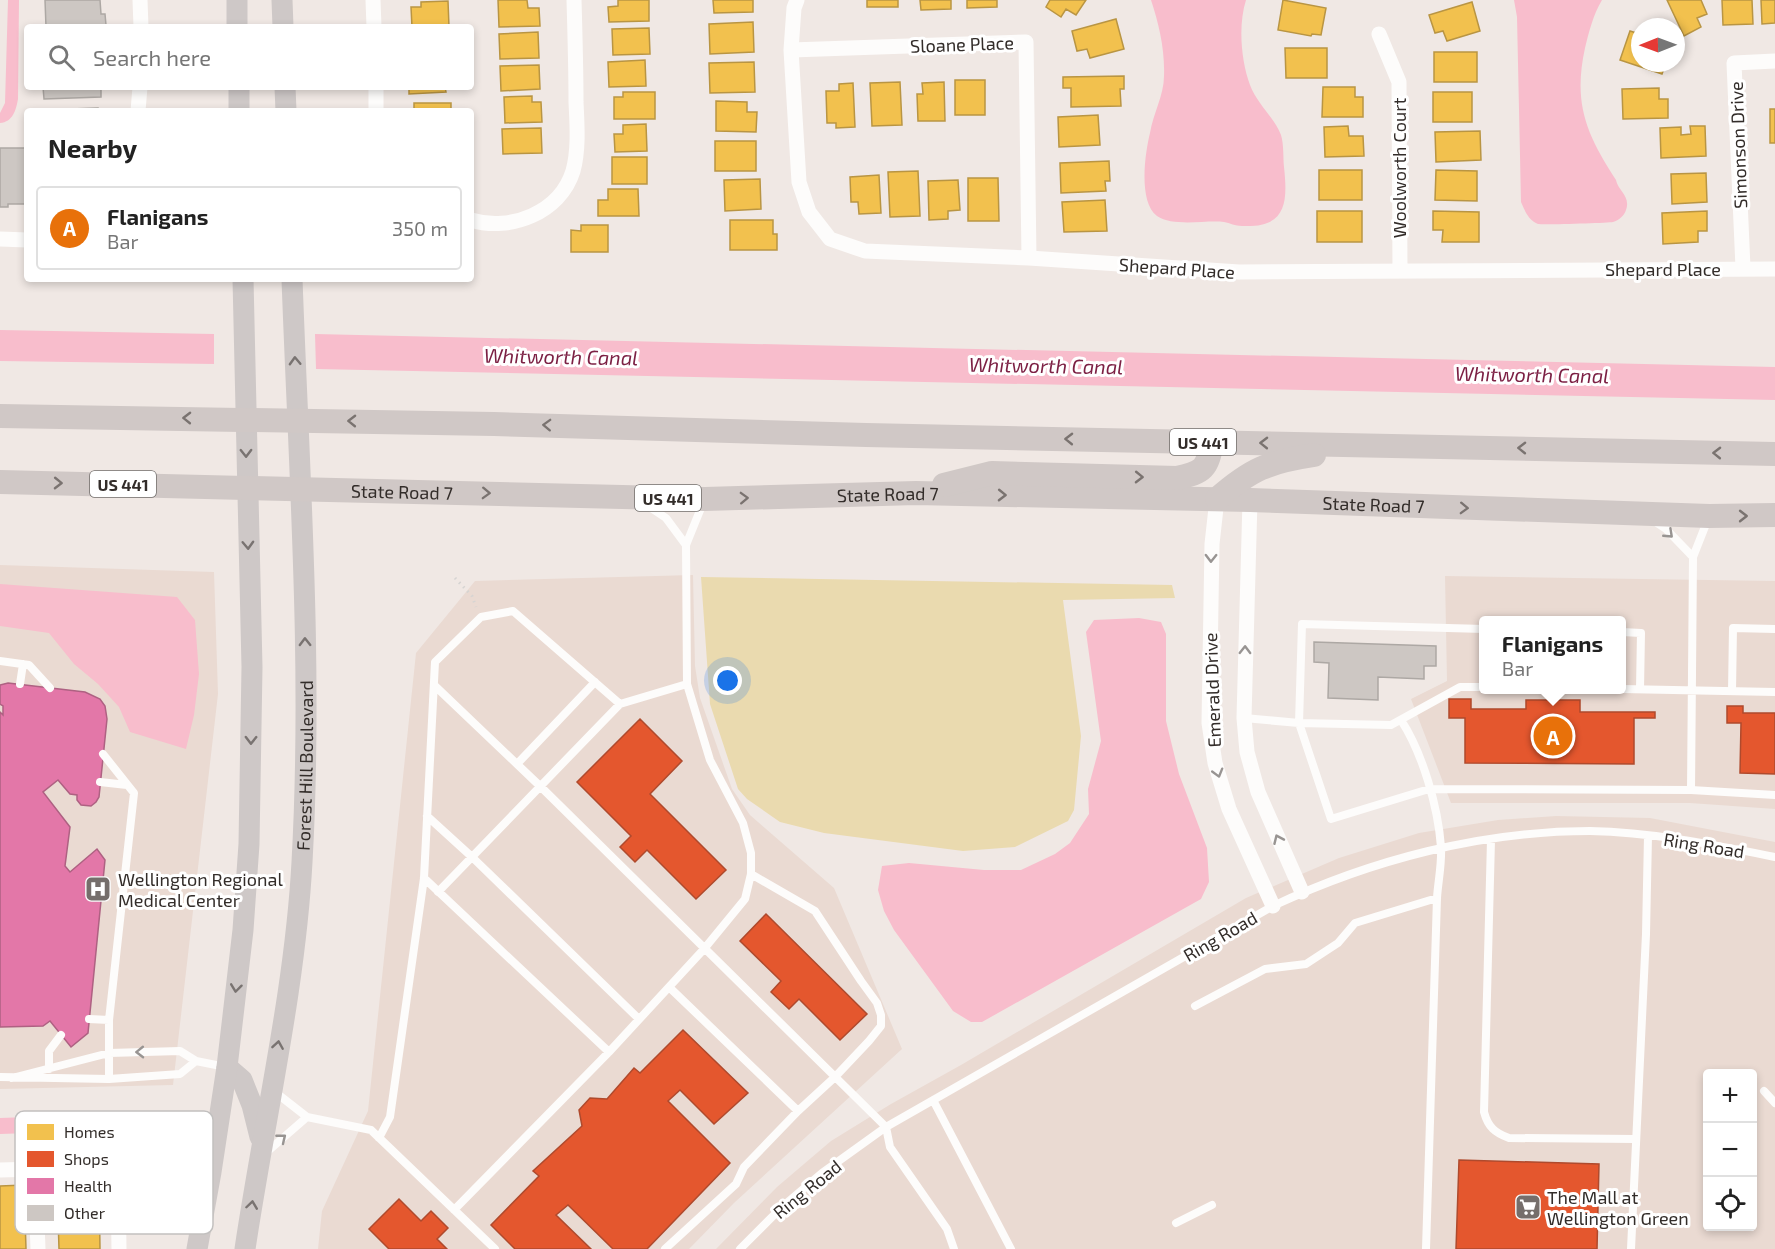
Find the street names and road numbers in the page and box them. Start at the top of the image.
street label: Sloane Place [910,31,1014,57]
street label: Simonson Drive [1725,81,1751,209]
street label: Woolworth Court [1388,98,1410,238]
street label: Shepard Place [1118,253,1236,283]
street label: Shepard Place [1605,258,1721,280]
road number: US 441 [1170,429,1236,455]
road number: US 441 [90,471,156,497]
street label: State Road 7 [351,479,453,504]
street label: State Road 7 [836,482,939,506]
road number: US 441 [635,485,701,511]
street label: State Road 7 [1322,492,1425,517]
street label: Emerald Drive [1199,632,1225,748]
street label: Forest Hill Boulevard [292,680,317,851]
street label: Ring Road [1662,828,1746,862]
street label: Ring Road [1179,906,1261,966]
street label: Ring Road [768,1155,846,1223]

